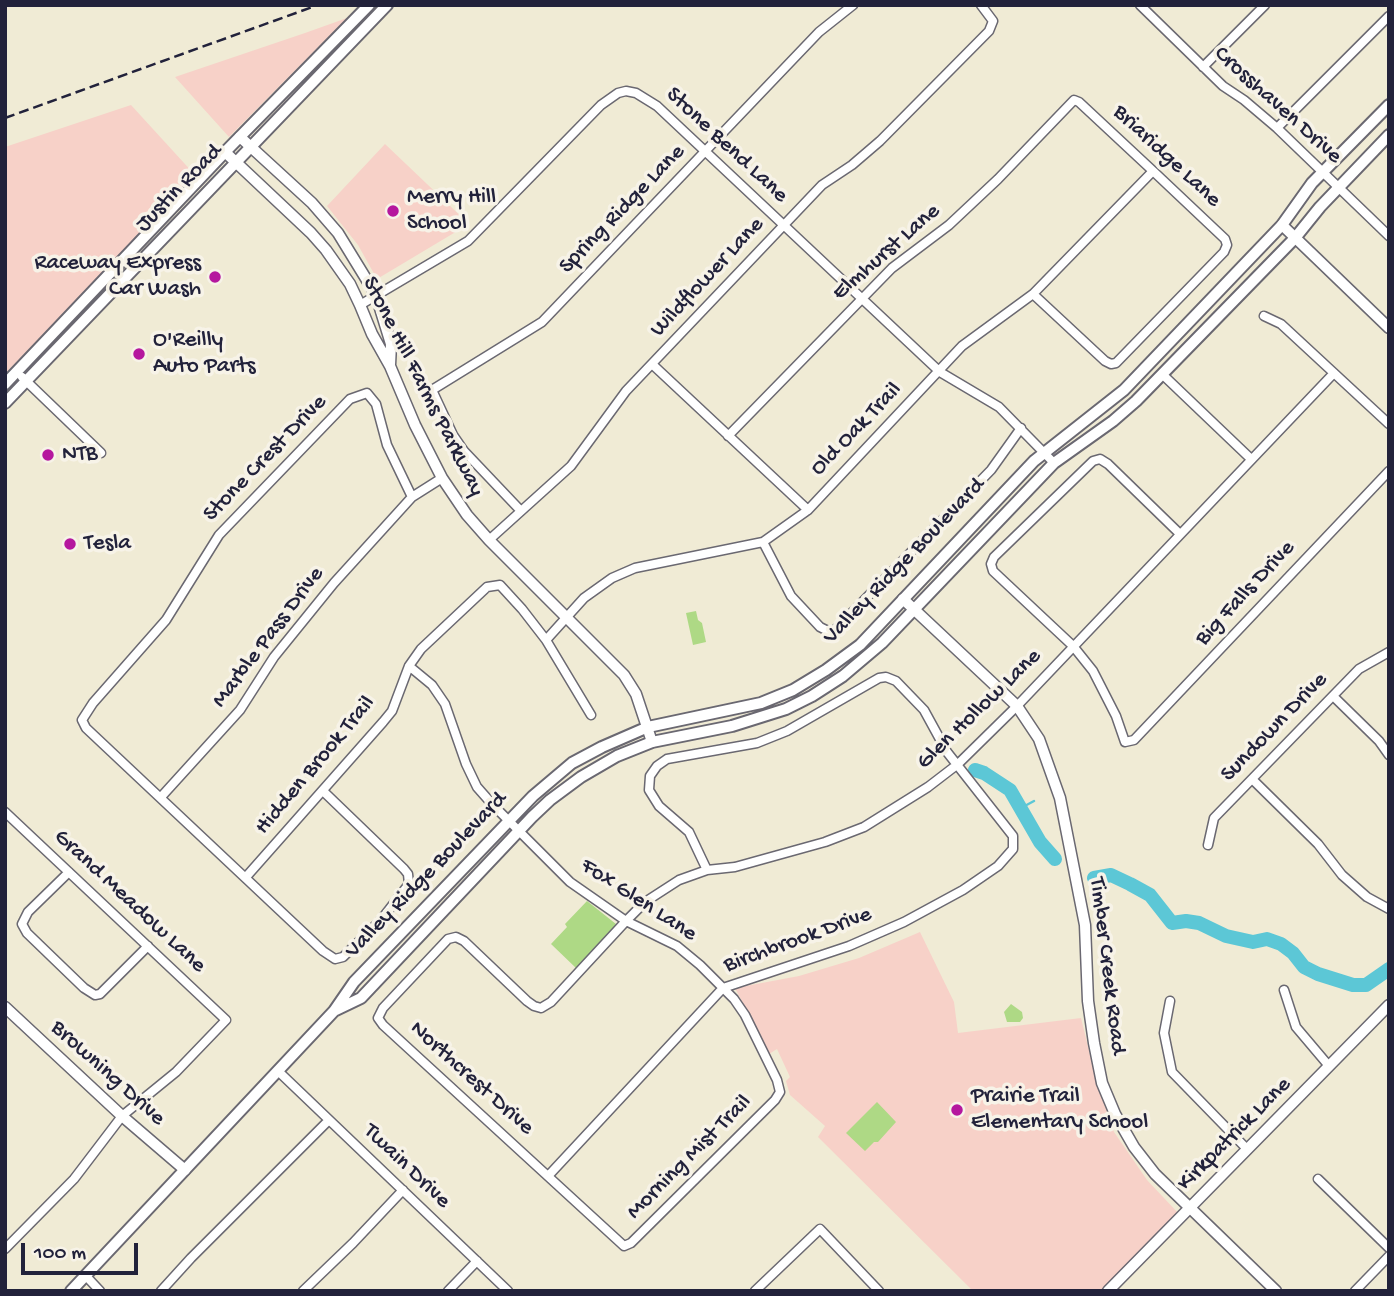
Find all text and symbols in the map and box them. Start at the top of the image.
street label: Crosshaven Drive [1207,41,1347,171]
street label: Stone Bend Lane [659,82,793,210]
street label: Briaridge Lane [1106,100,1226,214]
street label: Justin Road [131,139,229,239]
street label: Spring Ridge Lane [554,139,692,281]
place label: Merry Hill School [407,184,496,238]
street label: Elmhurst Lane [827,199,947,307]
marker: Merry Hill School [385,203,401,219]
street label: Wildflower Lane [645,212,771,344]
place label: Raceway Express Car Wash [34,250,201,304]
marker: Raceway Express Car Wash [207,269,223,285]
street label: Stone Hill Farms Parkway [355,273,489,501]
place label: O'Reilly Auto Parts [153,327,256,381]
marker: O'Reilly Auto Parts [131,346,147,362]
street label: Old Oak Trail [805,377,909,483]
street label: Stone Crest Drive [198,390,334,528]
place label: NTB [62,441,98,469]
marker: NTB [40,447,56,463]
street label: Valley Ridge Boulevard [818,473,992,651]
place label: Tesla [84,530,131,558]
marker: Tesla [62,536,78,552]
street label: Big Falls Drive [1190,536,1302,652]
street label: Marble Pass Drive [207,562,331,714]
street label: Glen Hollow Lane [912,644,1048,776]
street label: Sundown Drive [1216,667,1334,789]
street label: Hidden Brook Trail [250,691,382,841]
street label: Valley Ridge Boulevard [340,787,514,965]
street label: Grand Meadow Lane [47,824,211,980]
street label: Fox Glen Lane [575,853,701,949]
street label: Timber Creek Road [1081,876,1131,1056]
street label: Birchbrook Drive [720,902,876,980]
street label: Browning Drive [44,1015,170,1133]
street label: Northcrest Drive [403,1016,539,1142]
street label: Kirkpatrick Lane [1172,1072,1298,1198]
place label: Prairie Trail Elementary School [971,1083,1148,1137]
street label: Morning Mist Trail [622,1090,758,1226]
marker: Prairie Trail Elementary School [949,1102,965,1118]
street label: Twain Drive [357,1119,455,1215]
scale bar [24,1230,142,1274]
text: 100 m [34,1242,86,1267]

